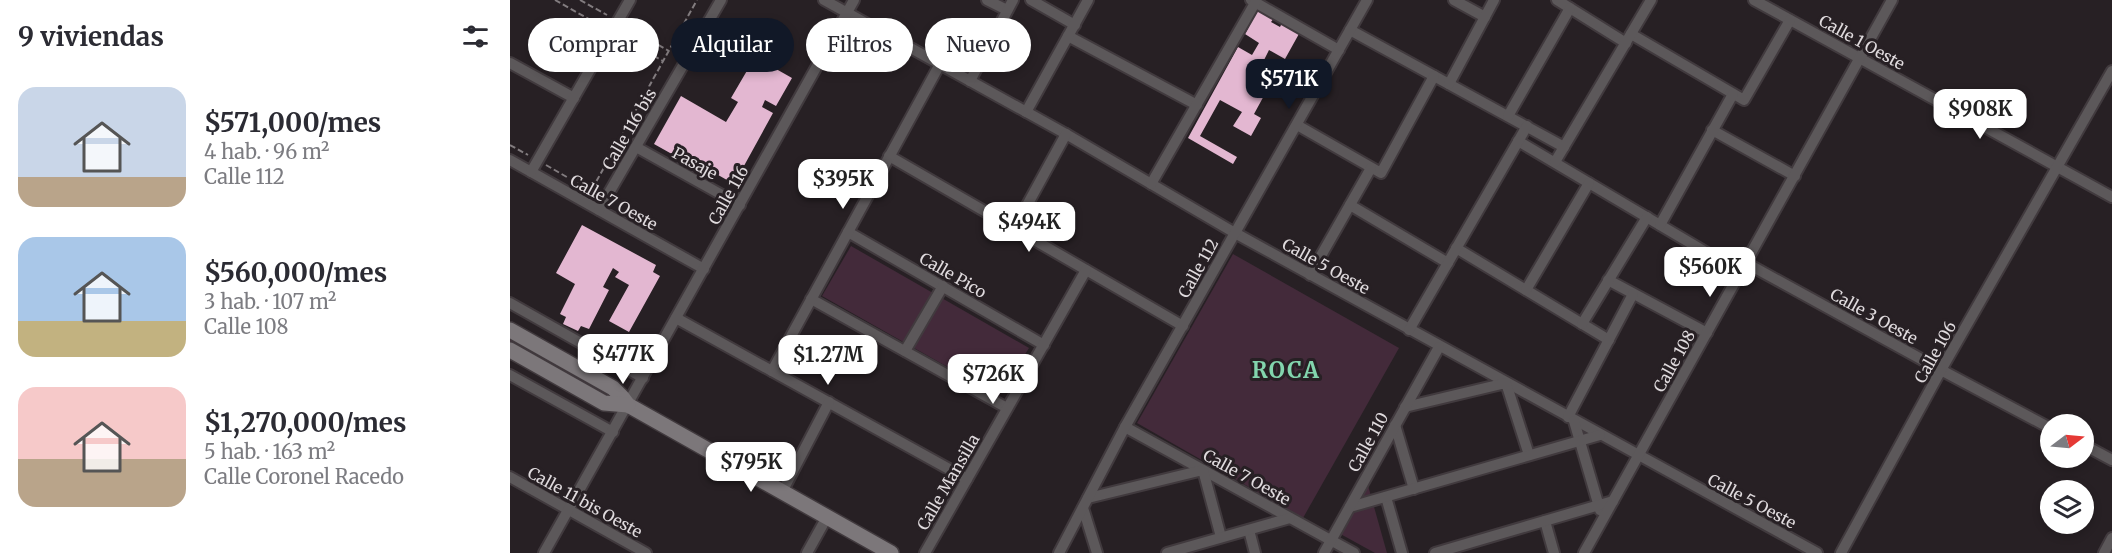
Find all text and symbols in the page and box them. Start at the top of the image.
street label: Calle 1 Oeste [1816,10,1908,74]
chip: Comprar [528,18,659,72]
chip: Alquilar [671,18,794,72]
chip: Filtros [806,18,913,72]
chip: Nuevo [925,18,1031,72]
text: 9 viviendas [18,20,164,53]
icon: filters [459,20,492,53]
pin: $571K [1247,59,1331,110]
text: $571K [1260,66,1318,91]
street label: Calle 116 bis [598,85,660,173]
pin: $908K [1938,89,2022,140]
text: $908K [1948,96,2012,121]
text: $571,000/mes [204,106,381,139]
icon: home [66,111,138,183]
text: 4 hab. · 96 m² [204,139,329,164]
street label: Pasaje [669,143,721,183]
pin: $395K [801,159,885,210]
street label: Calle 116 [704,162,752,228]
text: Calle 112 [204,164,285,189]
text: $395K [812,166,874,191]
street label: Calle 7 Oeste [567,170,661,234]
pin: $494K [987,202,1071,253]
text: $494K [997,209,1061,234]
street label: Calle 5 Oeste [1279,234,1373,298]
street label: Calle 112 [1174,235,1222,301]
pin: $560K [1668,247,1752,298]
street label: Calle Pico [916,248,990,302]
text: $560K [1678,254,1742,279]
text: $560,000/mes [204,256,387,289]
icon: home [66,261,138,333]
street label: Calle 3 Oeste [1827,284,1921,348]
text: 3 hab. · 107 m² [204,289,336,314]
text: Calle 108 [204,314,289,339]
street label: Calle 106 [1910,317,1960,387]
street label: Calle 108 [1649,327,1699,395]
pin: $477K [581,334,665,385]
pin: $1.27M [779,335,877,386]
text: $477K [592,341,654,366]
text: $1.27M [792,342,864,367]
pin: $726K [951,354,1035,405]
district label: ROCA [1252,356,1320,384]
text: $726K [962,361,1024,386]
text: $1,270,000/mes [204,406,406,439]
street label: Calle 110 [1344,409,1392,475]
icon: home [66,411,138,483]
north arrow [2040,414,2094,468]
map controls [2040,414,2094,534]
street label: Calle Mansilla [912,430,984,534]
text: 5 hab. · 163 m² [204,439,335,464]
pin: $795K [709,442,793,493]
street label: Calle 7 Oeste [1200,445,1294,509]
text: $795K [720,449,782,474]
street label: Calle 11 bis Oeste [524,462,646,542]
text: Calle Coronel Racedo [204,464,404,489]
street label: Calle 5 Oeste [1704,469,1800,533]
button: layers [2040,480,2094,534]

